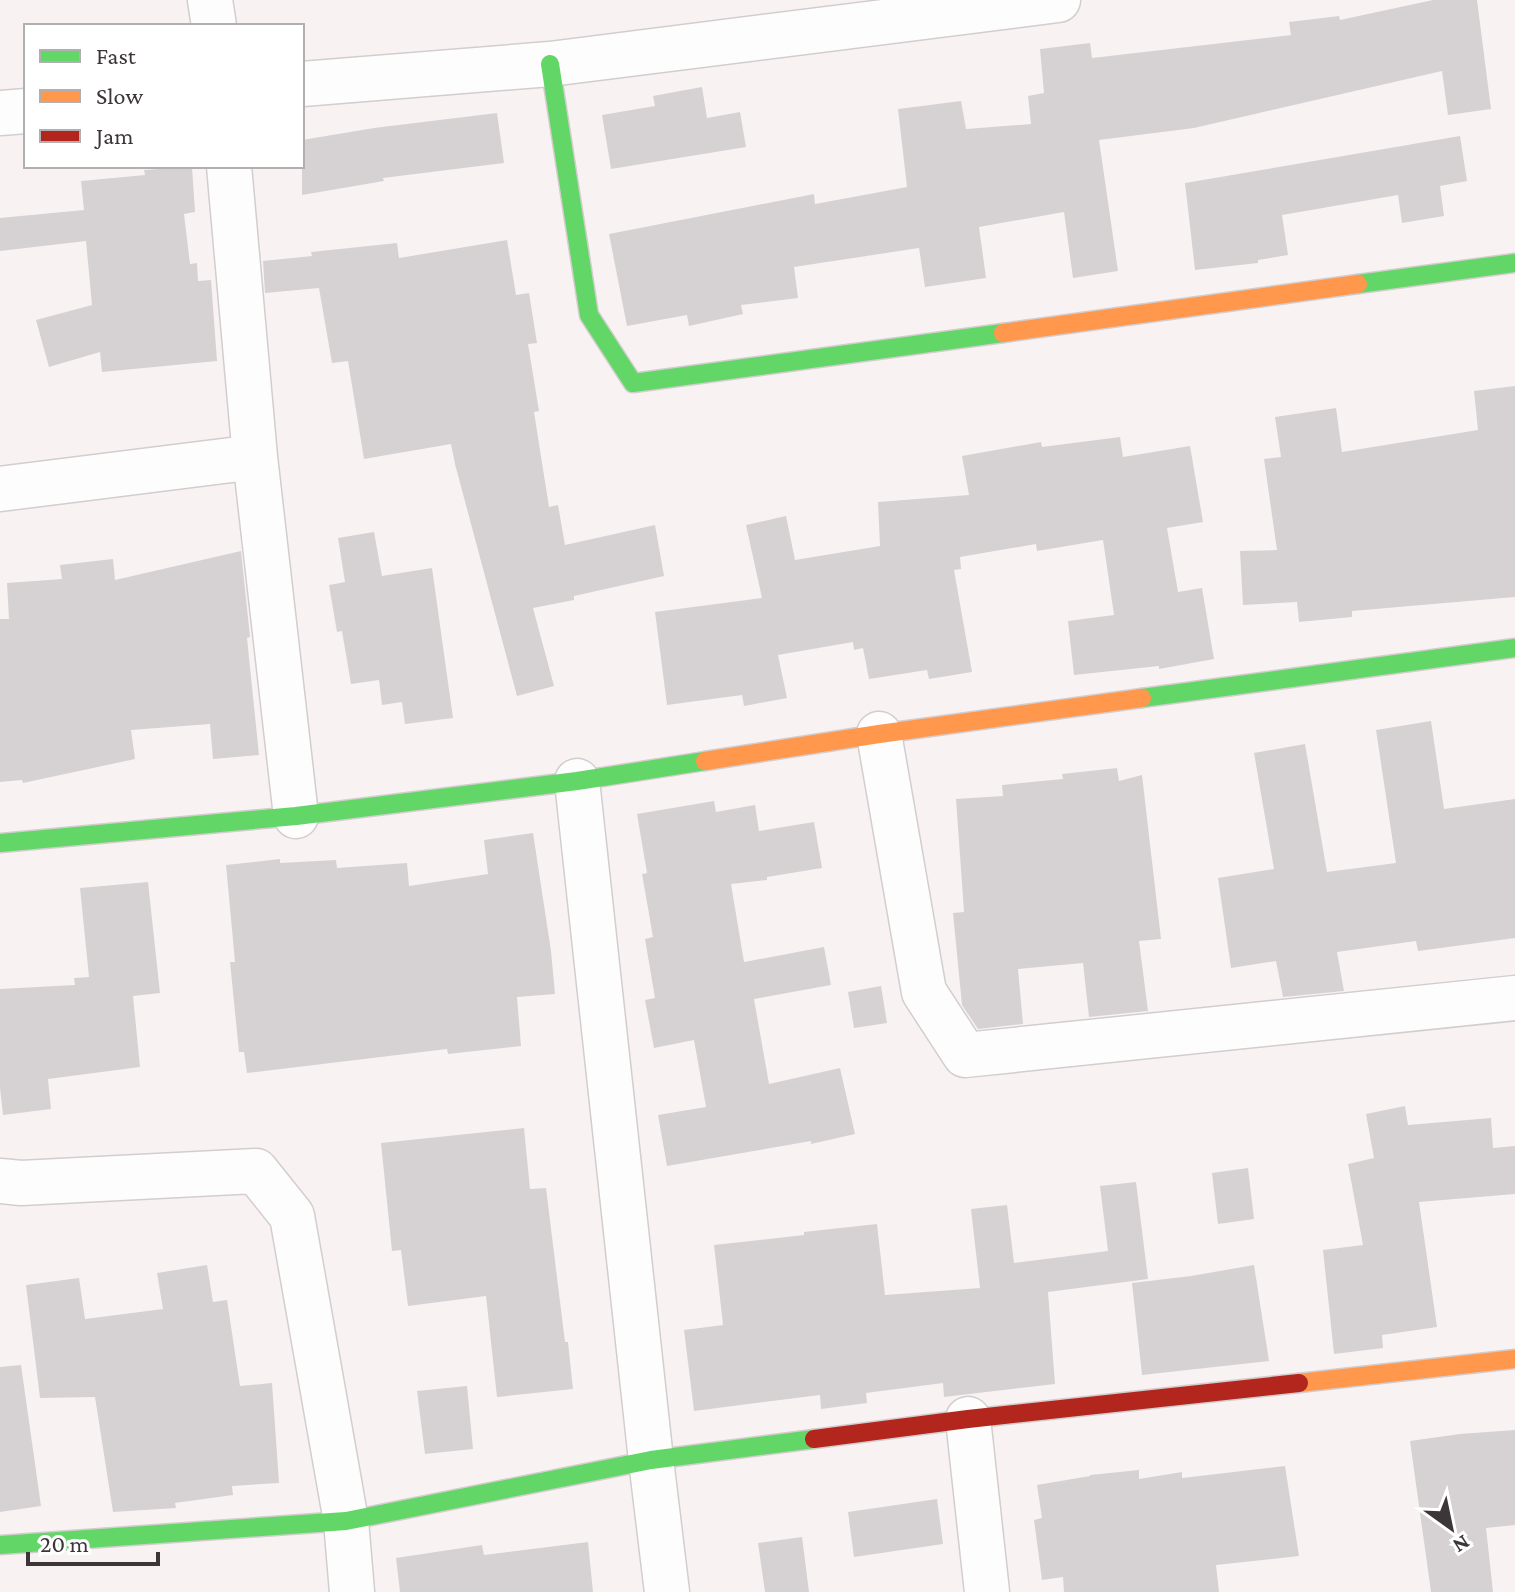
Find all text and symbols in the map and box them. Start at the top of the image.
legend [24,24,304,168]
text: Fast [96,42,137,69]
text: Slow [96,82,143,109]
text: Jam [94,122,134,149]
north arrow [1411,1488,1491,1568]
scale bar [28,1516,158,1566]
text: 20 m [40,1530,89,1557]
text: N [1449,1530,1475,1559]

